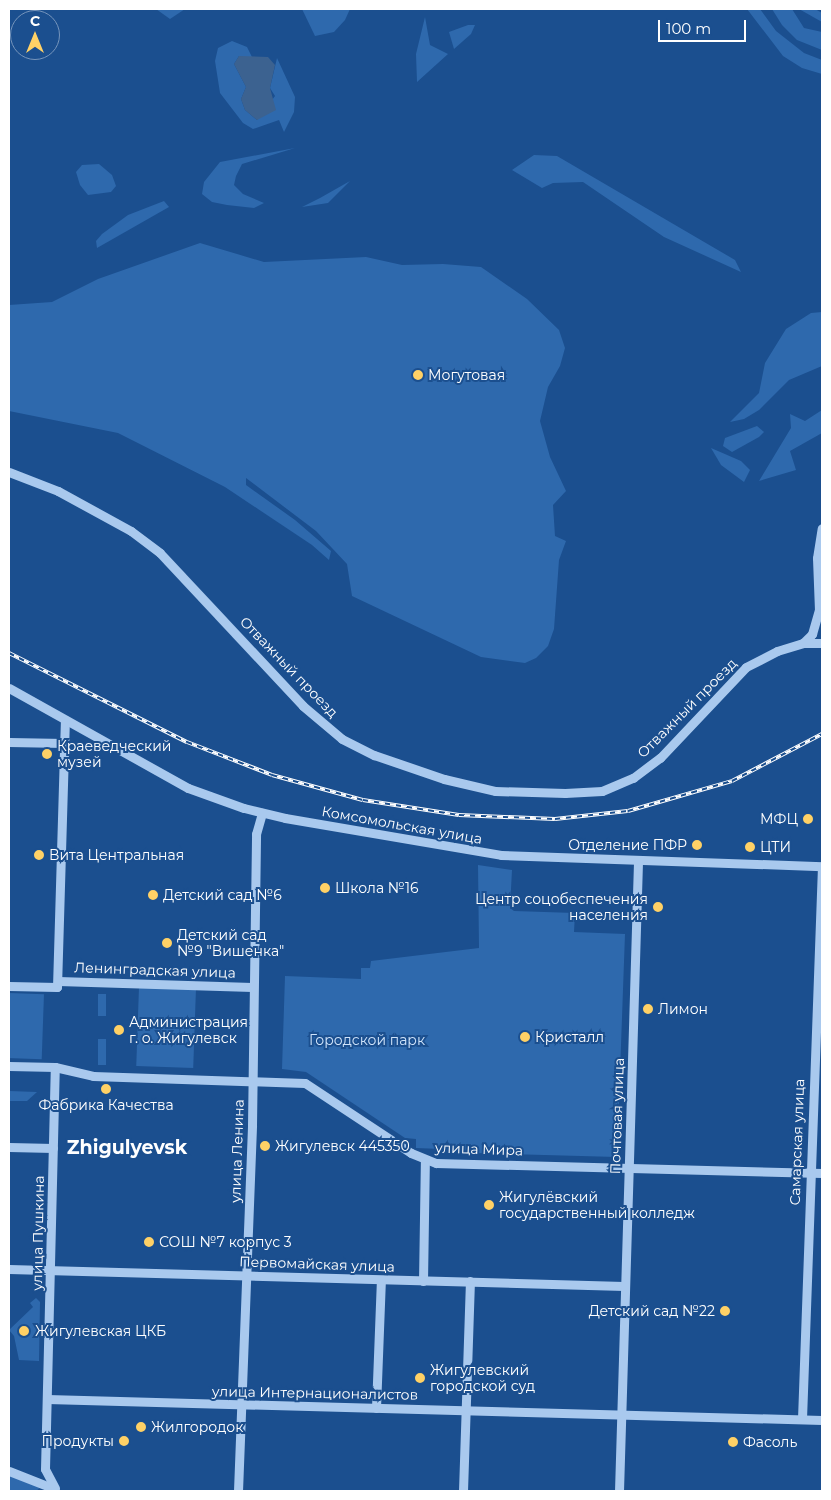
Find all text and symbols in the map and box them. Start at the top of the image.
north arrow [10,10,60,60]
scale bar [661,10,748,42]
text: С [30,12,40,30]
text: 100 m [666,19,711,38]
place label: Могутовая [428,367,505,383]
marker: Могутовая [412,369,424,381]
street label: Отважный проезд [237,613,341,721]
street label: Отважный проезд [634,655,740,761]
place label: Краеведческий музей [57,738,171,770]
marker: Краеведческий музей [41,748,53,760]
street label: Комсомольская улица [320,803,484,847]
place label: МФЦ [760,811,798,827]
marker: МФЦ [802,813,814,825]
place label: Отделение ПФР [568,837,687,853]
marker: Отделение ПФР [691,839,703,851]
place label: ЦТИ [760,839,791,855]
marker: ЦТИ [744,841,756,853]
place label: Вита Центральная [49,847,184,863]
marker: Вита Центральная [33,849,45,861]
place label: Школа №16 [335,880,419,896]
marker: Школа №16 [319,882,331,894]
place label: Детский сад №6 [163,887,282,903]
marker: Детский сад №6 [147,889,159,901]
place label: Центр соцобеспечения населения [475,891,648,924]
marker: Центр соцобеспечения населения [652,901,664,913]
place label: Детский сад №9 "Вишенка" [177,927,284,960]
marker: Детский сад №9 "Вишенка" [161,937,173,949]
street label: Ленинградская улица [74,959,236,981]
place label: Лимон [658,1001,708,1017]
marker: Лимон [642,1003,654,1015]
place label: Администрация г. о. Жигулевск [129,1014,248,1046]
marker: Администрация г. о. Жигулевск [113,1024,125,1036]
place label: Кристалл [535,1029,604,1045]
marker: Кристалл [519,1031,531,1043]
park label: Городской парк [309,1032,425,1048]
street label: Почтовая улица [607,1057,627,1175]
street label: Самарская улица [786,1078,808,1206]
marker: Фабрика Качества [100,1083,112,1095]
place label: Фабрика Качества [38,1097,174,1113]
street label: улица Ленина [227,1099,247,1203]
district label: Zhigulyevsk [67,1137,187,1159]
place label: Жигулевск 445350 [275,1138,410,1154]
street label: улица Мира [435,1139,523,1159]
marker: Жигулевск 445350 [259,1140,271,1152]
street label: улица Пушкина [29,1175,47,1291]
place label: Жигулёвский государственный колледж [499,1189,695,1222]
marker: Жигулёвский государственный колледж [483,1199,495,1211]
place label: СОШ №7 корпус 3 [159,1234,292,1250]
marker: СОШ №7 корпус 3 [143,1236,155,1248]
street label: Первомайская улица [239,1253,395,1275]
place label: Детский сад №22 [589,1303,715,1319]
marker: Детский сад №22 [719,1305,731,1317]
place label: Жигулевская ЦКБ [35,1323,166,1339]
marker: Жигулевская ЦКБ [17,1324,31,1338]
place label: Жигулевский городской суд [430,1362,535,1394]
marker: Жигулевский городской суд [414,1372,426,1384]
street label: улица Интернационалистов [212,1383,418,1403]
place label: Жилгородок [151,1419,243,1435]
marker: Жилгородок [135,1421,147,1433]
place label: Продукты [41,1433,114,1449]
place label: Фасоль [743,1434,797,1450]
marker: Продукты [118,1435,130,1447]
marker: Фасоль [727,1436,739,1448]

